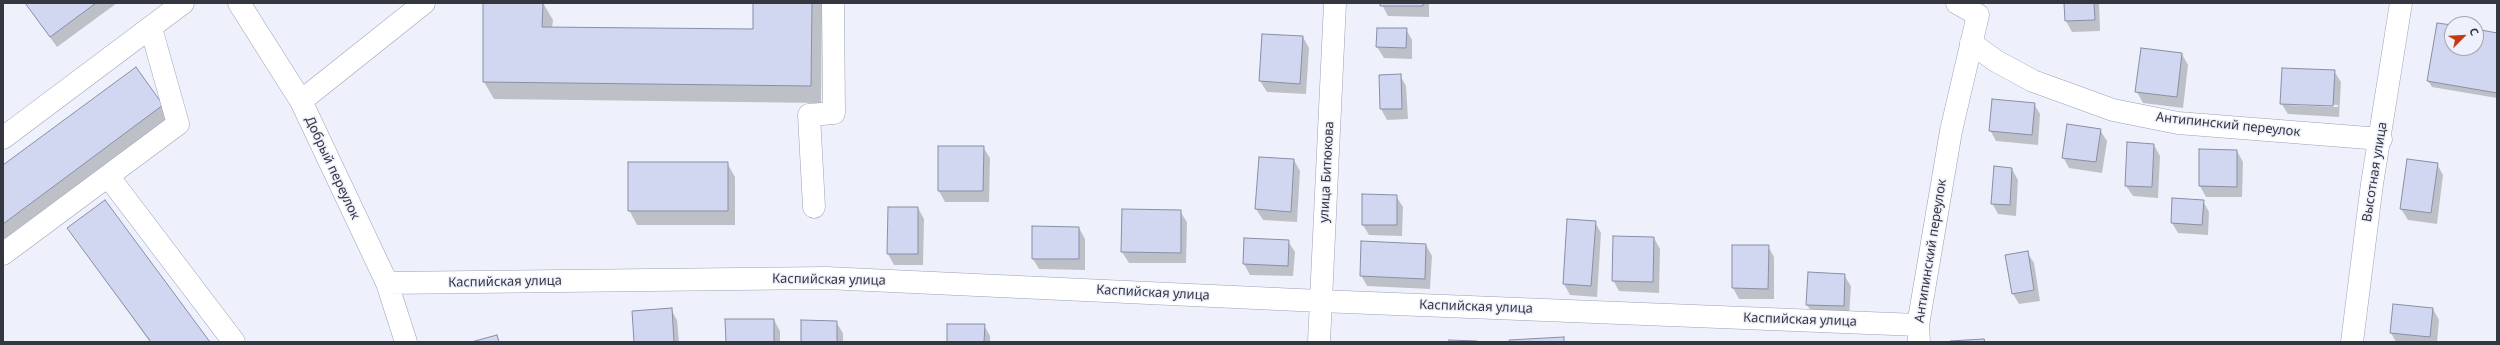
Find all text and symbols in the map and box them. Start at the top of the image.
north arrow [2444,16,2484,56]
text: С [2466,25,2483,38]
street label: Антипинский переулок [2155,110,2301,140]
street label: Добрый переулок [301,114,363,222]
street label: улица Битюкова [1317,121,1337,223]
street label: Высотная улица [2359,121,2391,223]
street label: Антипинский переулок [1912,178,1950,324]
street label: Каспийская улица [772,271,886,289]
street label: Каспийская улица [448,273,562,291]
street label: Каспийская улица [1096,282,1210,304]
street label: Каспийская улица [1419,297,1533,317]
street label: Каспийская улица [1743,310,1857,330]

